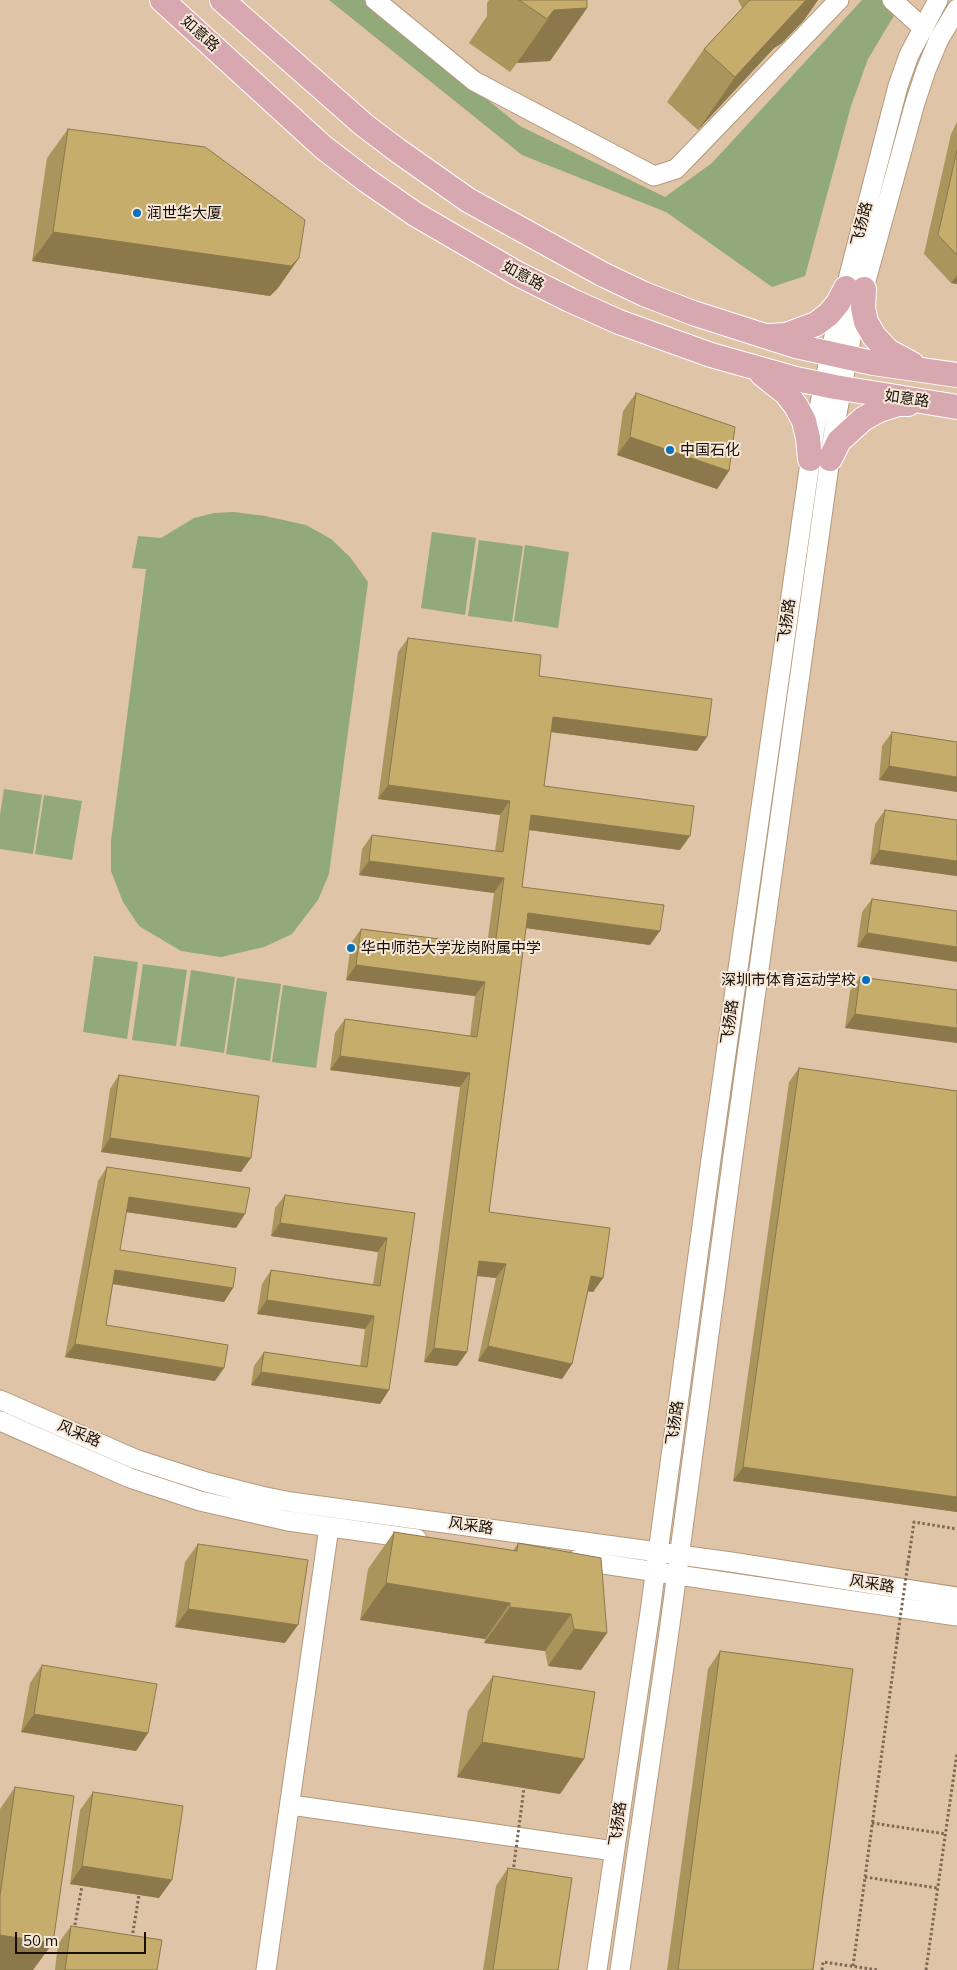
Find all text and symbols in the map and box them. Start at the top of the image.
street label: 如意路 [177,12,223,56]
street label: 飞扬路 [848,200,876,248]
place label: 润世华大厦 [147,204,222,222]
marker: 润世华大厦 [131,207,143,219]
street label: 如意路 [499,257,547,295]
street label: 如意路 [883,387,931,411]
place label: 中国石化 [680,441,740,459]
marker: 中国石化 [664,444,676,456]
street label: 飞扬路 [775,597,799,645]
place label: 华中师范大学龙岗附属中学 [361,939,541,957]
marker: 华中师范大学龙岗附属中学 [345,942,357,954]
place label: 深圳市体育运动学校 [721,971,856,989]
marker: 深圳市体育运动学校 [860,974,872,986]
street label: 飞扬路 [718,998,742,1046]
street label: 飞扬路 [663,1399,687,1447]
street label: 风采路 [55,1417,103,1451]
street label: 风采路 [447,1514,495,1538]
street label: 风采路 [848,1572,896,1596]
street label: 飞扬路 [606,1800,630,1848]
scale bar [18,1922,149,1954]
text: 50 m [23,1931,58,1950]

